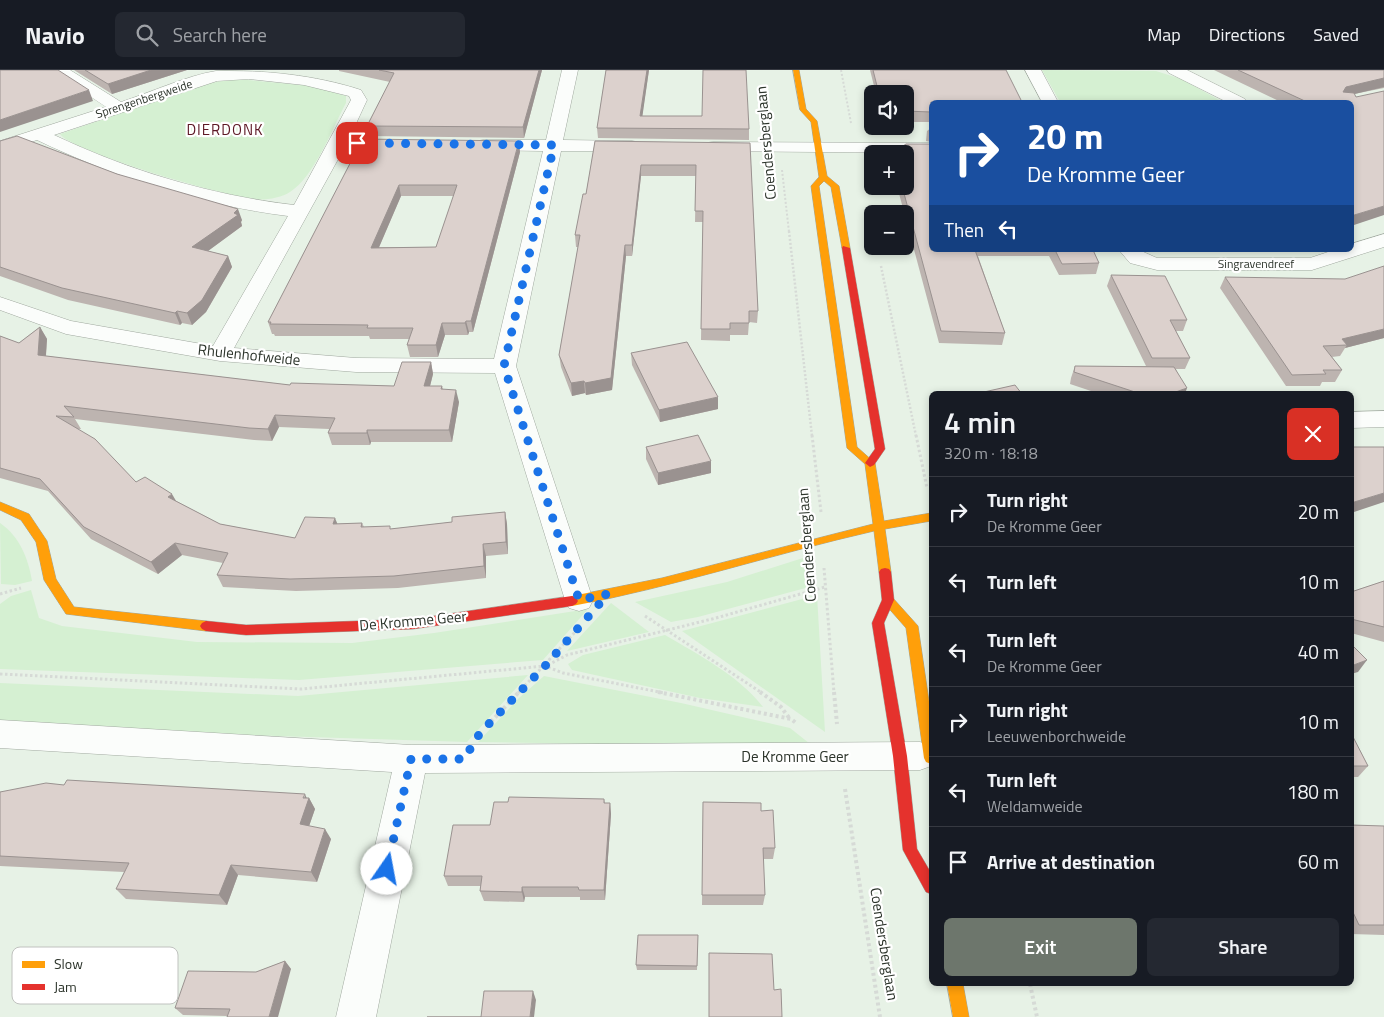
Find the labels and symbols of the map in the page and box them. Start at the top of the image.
street label: Sprengenbergweide [93,74,195,123]
street label: Coendersberglaan [749,85,782,201]
district label: DIERDONK [186,118,264,141]
pin [336,122,378,164]
street label: Singravendreef [1218,254,1294,273]
street label: Rhulenhofweide [197,338,301,371]
street label: Coendersberglaan [791,487,822,603]
street label: De Kromme Geer [358,604,468,637]
street label: De Kromme Geer [741,745,849,768]
position arrow [360,842,412,894]
street label: Coendersberglaan [864,886,905,1002]
legend [12,947,178,1004]
text: Slow [54,953,83,974]
text: Jam [54,976,77,997]

